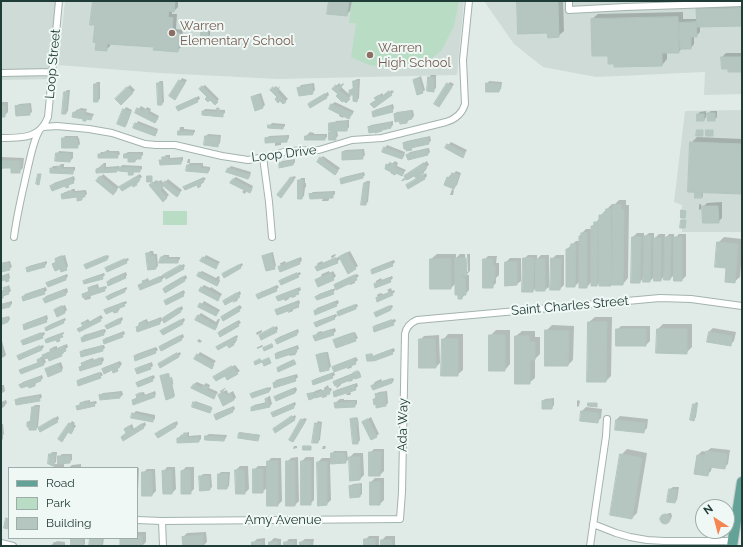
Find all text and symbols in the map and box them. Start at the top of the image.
place label: Warren Elementary School [180,18,294,49]
street label: Loop Street [42,28,64,100]
marker: Warren Elementary School [167,28,177,38]
place label: Warren High School [378,40,451,71]
marker: Warren High School [365,50,375,60]
street label: Loop Drive [251,142,317,166]
street label: Saint Charles Street [511,293,629,319]
street label: Ada Way [395,398,411,452]
legend [8,467,138,539]
text: Road [46,476,75,490]
text: Park [46,496,71,510]
north arrow [695,499,735,539]
text: N [701,502,715,517]
street label: Amy Avenue [245,512,321,528]
text: Building [46,516,92,530]

